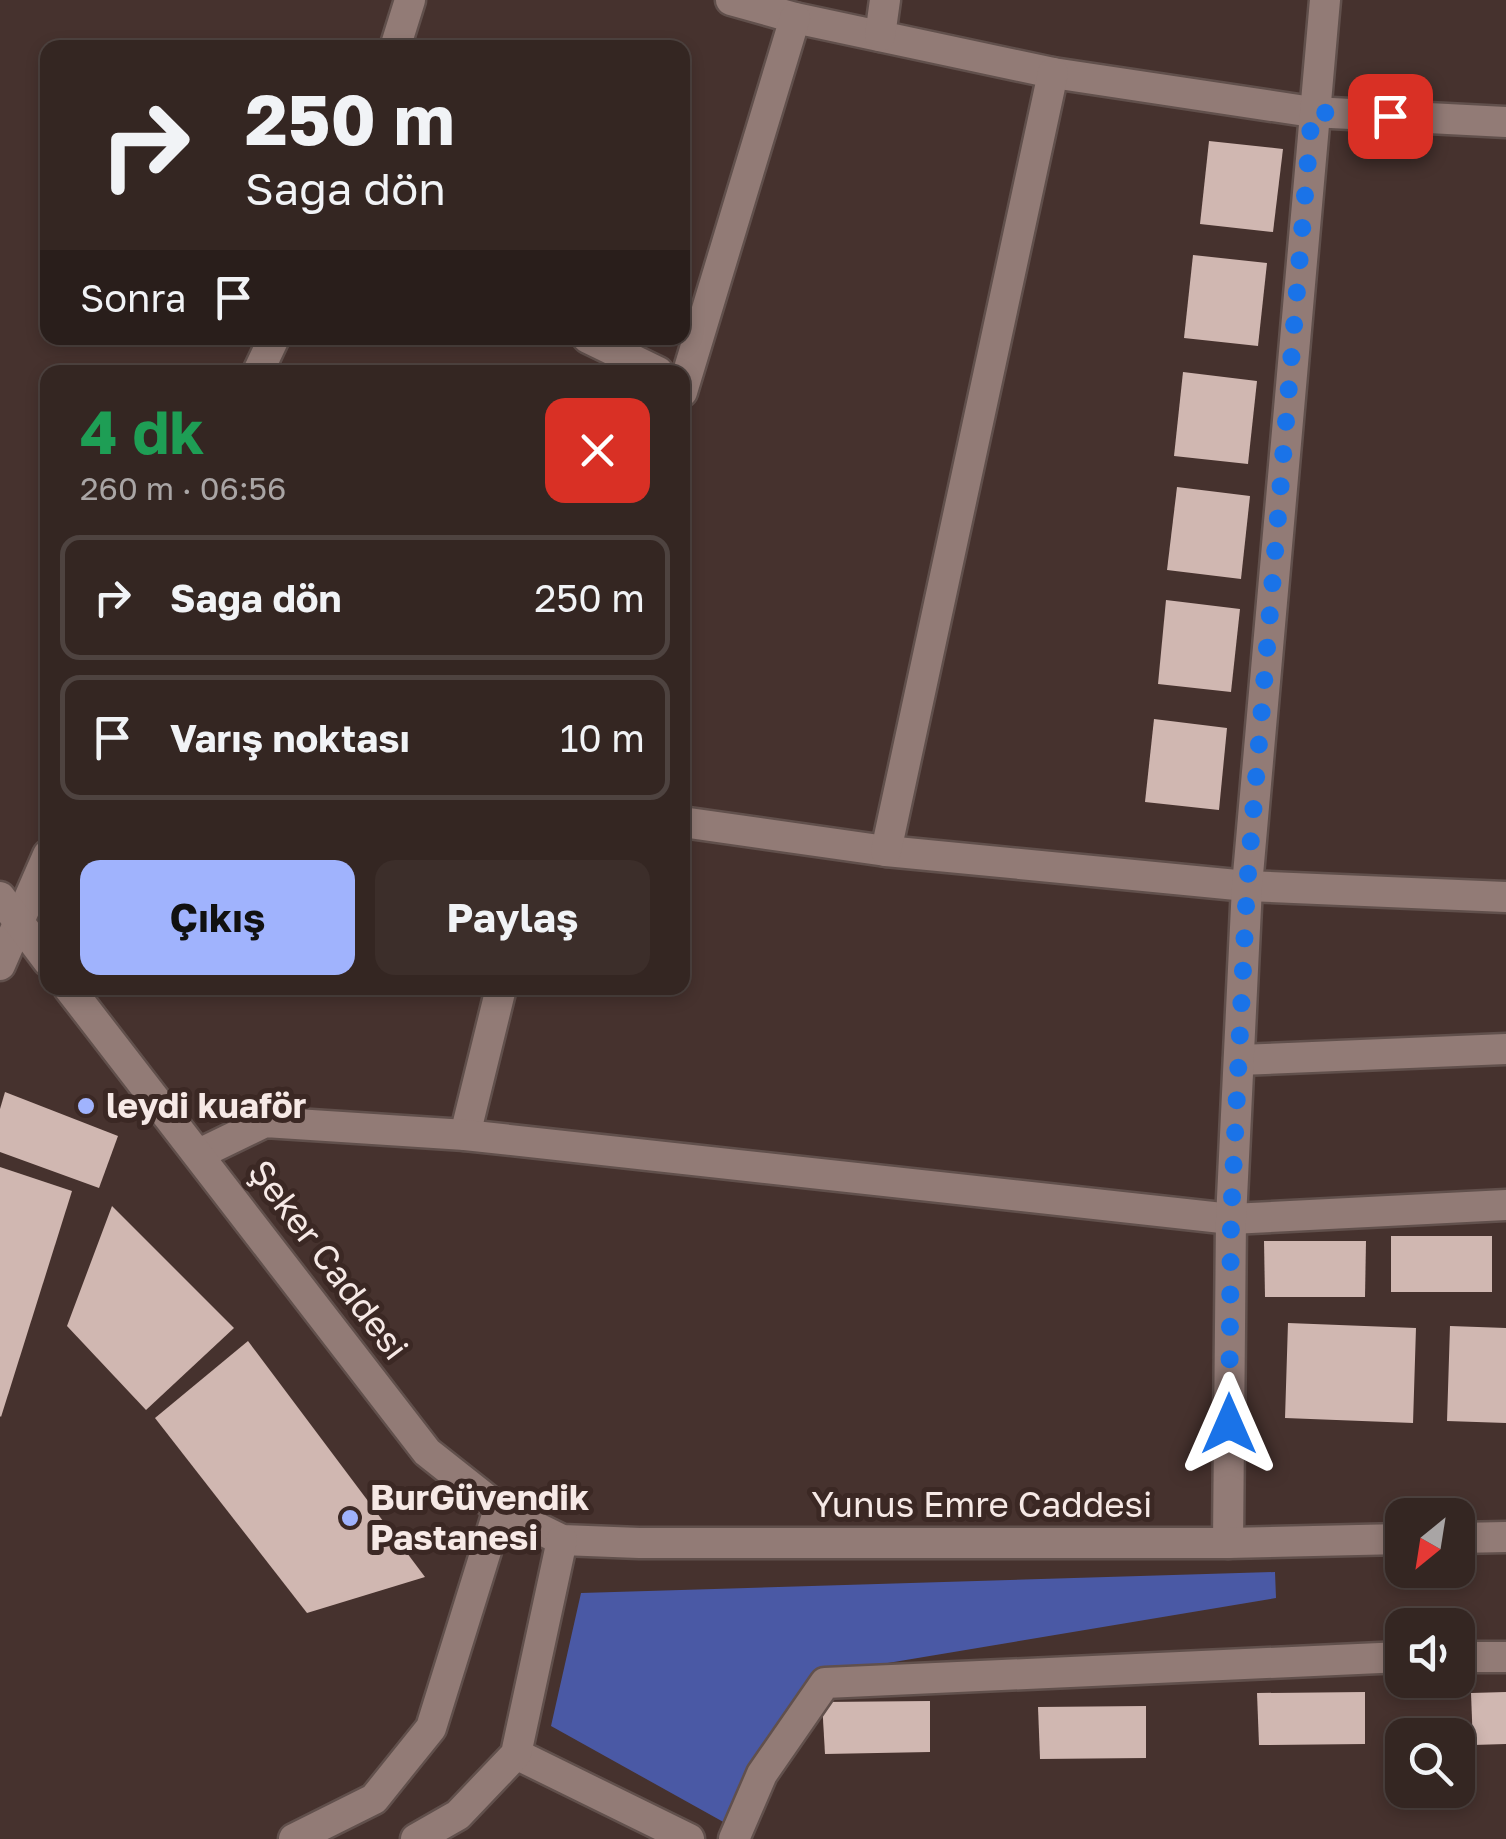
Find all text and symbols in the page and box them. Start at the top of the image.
pin [1348,74,1433,159]
text: 250 m [245,76,455,160]
icon: right [80,80,210,210]
icon: arrive [1363,89,1418,144]
text: Sağa dön [245,161,446,215]
icon: arrive [206,270,261,325]
text: Sonra [80,275,186,320]
text: 4 dk [80,395,204,467]
button: close [545,398,650,503]
text: 260 m · 06:56 [80,469,286,507]
icon: right [85,570,140,625]
text: Sağa dön [170,575,342,620]
text: 250 m [534,575,645,620]
icon: arrive [85,710,140,765]
text: Varış noktası [170,715,410,760]
text: 10 m [560,715,645,760]
button: Çıkış [80,860,355,975]
button: Paylaş [375,860,650,975]
place label: leydi kuaför [106,1084,306,1126]
marker: leydi kuaför [75,1095,97,1117]
street label: Şeker Caddesi [240,1151,418,1368]
position arrow [1177,1372,1281,1476]
place label: BurGüvendik Pastanesi [370,1476,589,1558]
street label: Yunus Emre Caddesi [811,1483,1153,1525]
north arrow [1385,1498,1475,1588]
map controls [1385,1498,1475,1808]
marker: BurGüvendik Pastanesi [339,1507,361,1529]
button: sound [1385,1608,1475,1698]
button: search [1385,1718,1475,1808]

